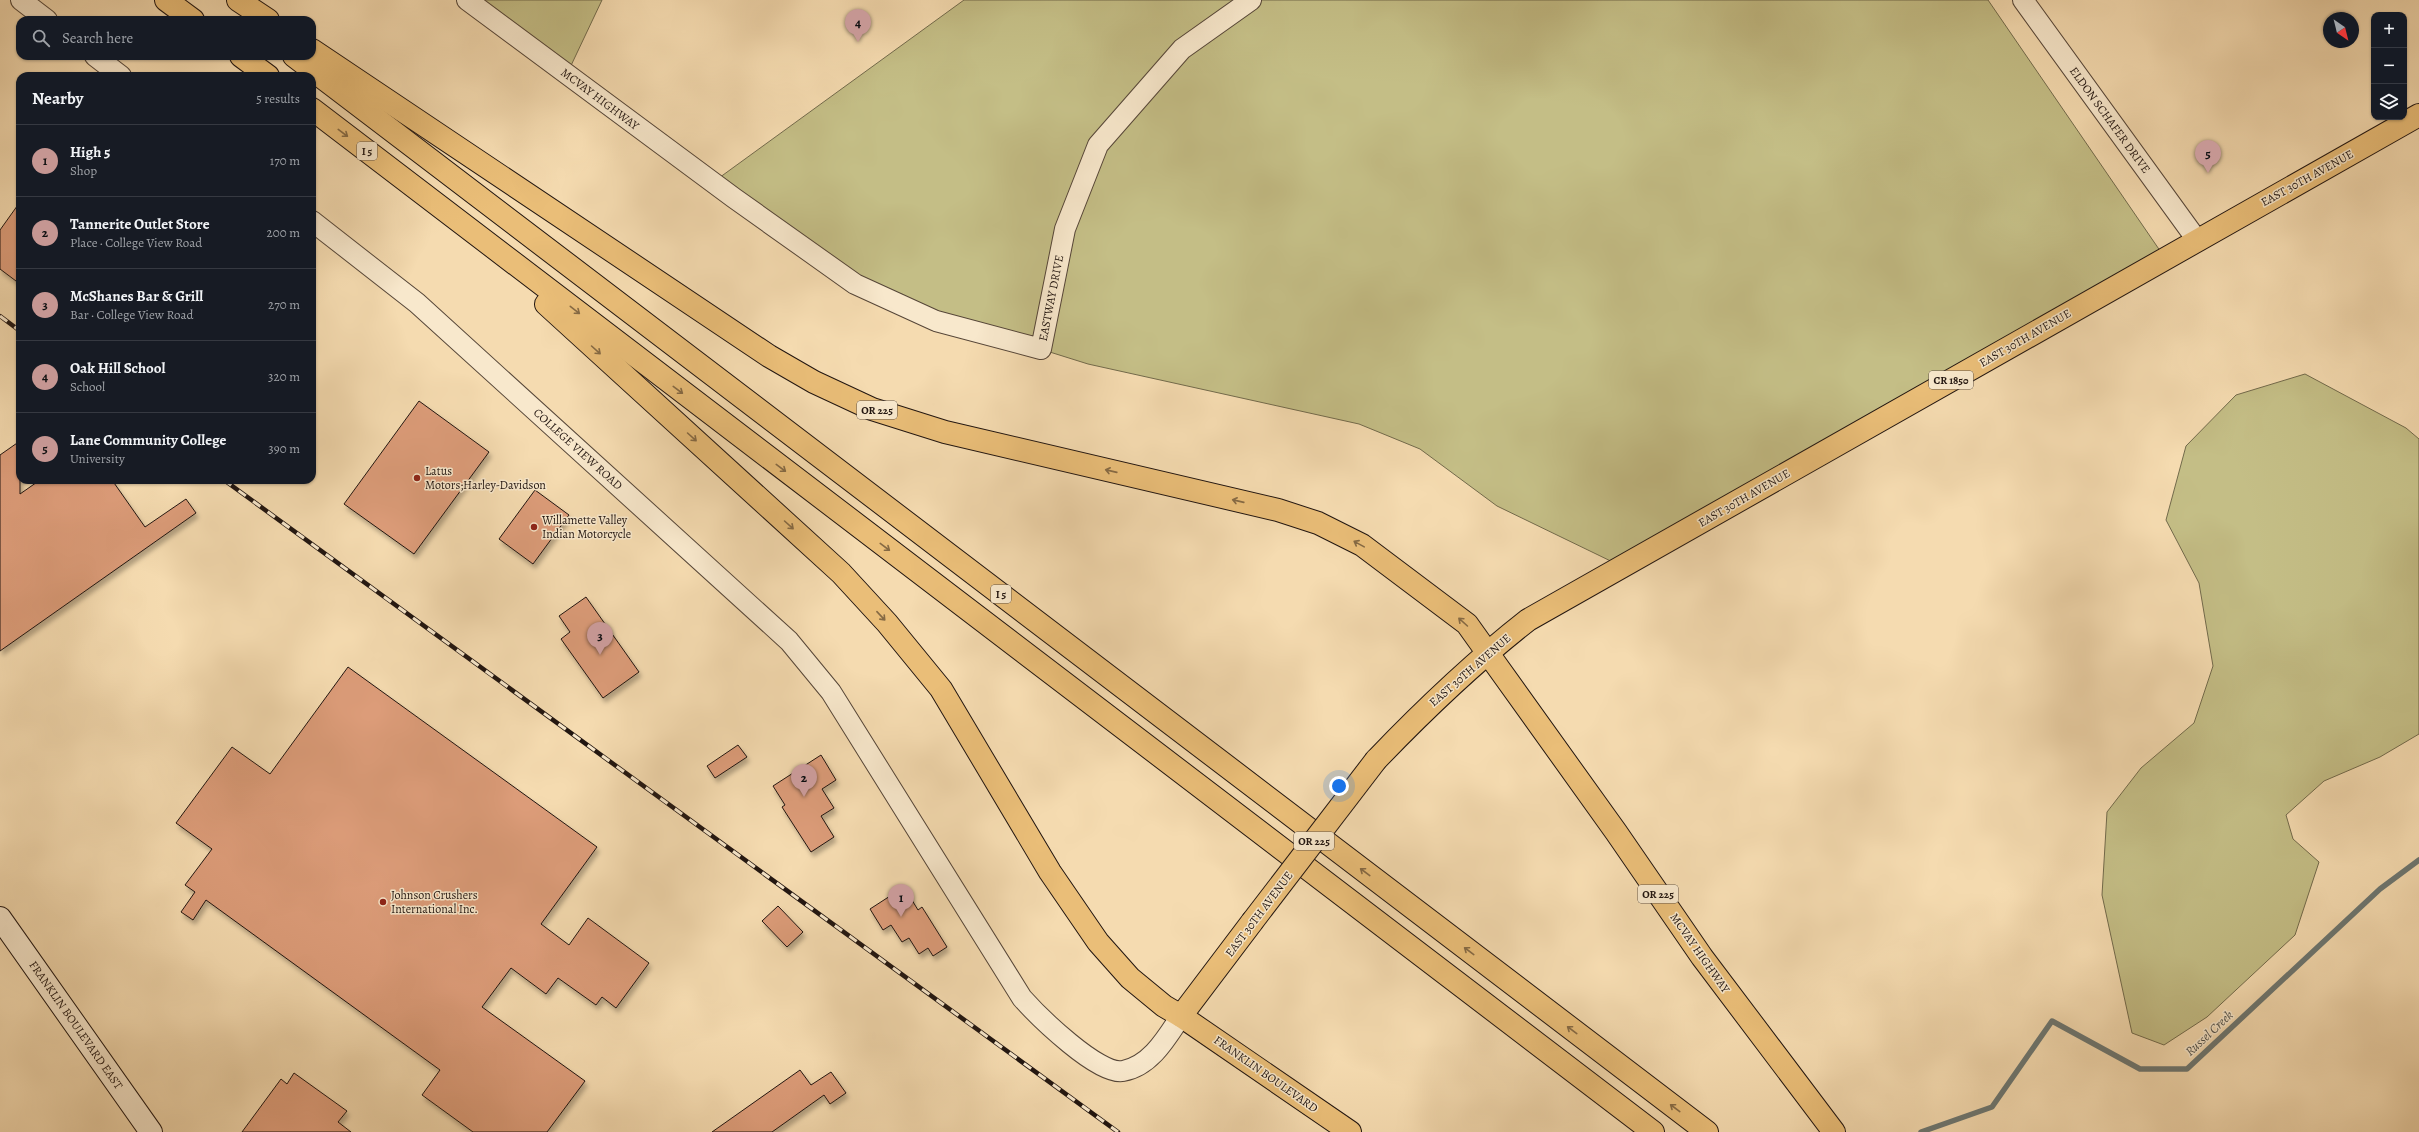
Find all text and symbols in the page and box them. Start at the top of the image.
pin: 4 [845,9,871,42]
north arrow [2323,12,2359,48]
map controls [2371,12,2407,120]
button: + [2371,12,2407,48]
search box [16,16,316,60]
icon: search [30,27,52,49]
text: Search here [62,28,133,48]
button: − [2371,48,2407,84]
street label: MCVAY HIGHWAY [558,64,643,134]
street label: ELDON SCHAFER DRIVE [2066,64,2154,176]
button: layers [2371,84,2407,120]
text: Nearby [32,87,83,110]
text: 5 results [256,90,300,107]
one-way arrow [338,128,349,137]
pin: 5 [2195,140,2221,173]
text: High 5 [70,142,110,162]
road number: I 5 [357,142,377,160]
street label: EAST 30TH AVENUE [2258,146,2356,210]
text: 1 [43,152,47,169]
text: 170 m [270,152,300,169]
text: Shop [70,162,97,179]
text: Tannerite Outlet Store [70,214,210,234]
text: 2 [42,224,48,241]
text: 200 m [267,224,300,241]
text: Place · College View Road [70,234,202,251]
street label: EASTWAY DRIVE [1035,253,1067,343]
text: McShanes Bar & Grill [70,286,203,306]
text: 3 [42,296,48,313]
text: 270 m [268,296,300,313]
street label: EAST 30TH AVENUE [1976,305,2074,371]
text: Bar · College View Road [70,306,194,323]
one-way arrow [569,306,580,314]
one-way arrow [591,345,601,355]
text: Oak Hill School [70,358,166,378]
text: 4 [42,368,48,385]
text: 320 m [268,368,300,385]
road number: CR 1850 [1929,371,1973,389]
text: School [70,378,105,395]
one-way arrow [672,385,683,394]
road number: OR 225 [857,401,897,419]
street label: COLLEGE VIEW ROAD [530,405,626,493]
text: Lane Community College [70,430,227,450]
one-way arrow [687,433,698,442]
text: 5 [42,440,48,457]
text: 390 m [268,440,300,457]
text: University [70,450,125,467]
place label: Latus Motors;Harley-Davidson [425,463,546,493]
one-way arrow [776,464,787,473]
street label: EAST 30TH AVENUE [1695,465,1793,531]
one-way arrow [1105,467,1118,474]
marker: Latus Motors;Harley-Davidson [412,473,422,483]
one-way arrow [1231,496,1244,504]
place label: Willamette Valley Indian Motorcycle [541,512,631,542]
one-way arrow [783,520,793,529]
marker: Willamette Valley Indian Motorcycle [529,522,539,532]
one-way arrow [1353,540,1365,547]
one-way arrow [879,543,890,551]
road number: I 5 [991,585,1011,603]
one-way arrow [876,611,886,621]
one-way arrow [1458,617,1469,626]
pin: 3 [587,622,613,655]
street label: EAST 30TH AVENUE [1426,630,1514,710]
pin: 2 [791,764,817,797]
your location [1329,776,1349,796]
road number: OR 225 [1294,832,1334,850]
street label: EAST 30TH AVENUE [1221,868,1297,960]
one-way arrow [1360,868,1371,877]
pin: 1 [888,884,914,917]
road number: OR 225 [1638,885,1678,903]
place label: Johnson Crushers International Inc. [391,887,478,917]
marker: Johnson Crushers International Inc. [378,897,388,907]
street label: MCVAY HIGHWAY [1667,910,1734,996]
one-way arrow [1463,947,1474,955]
street label: FRANKLIN BOULEVARD EAST [25,958,127,1093]
water label: Russel Creek [2181,1006,2237,1060]
one-way arrow [1567,1025,1578,1034]
street label: FRANKLIN BOULEVARD [1211,1032,1321,1116]
one-way arrow [1670,1104,1681,1113]

